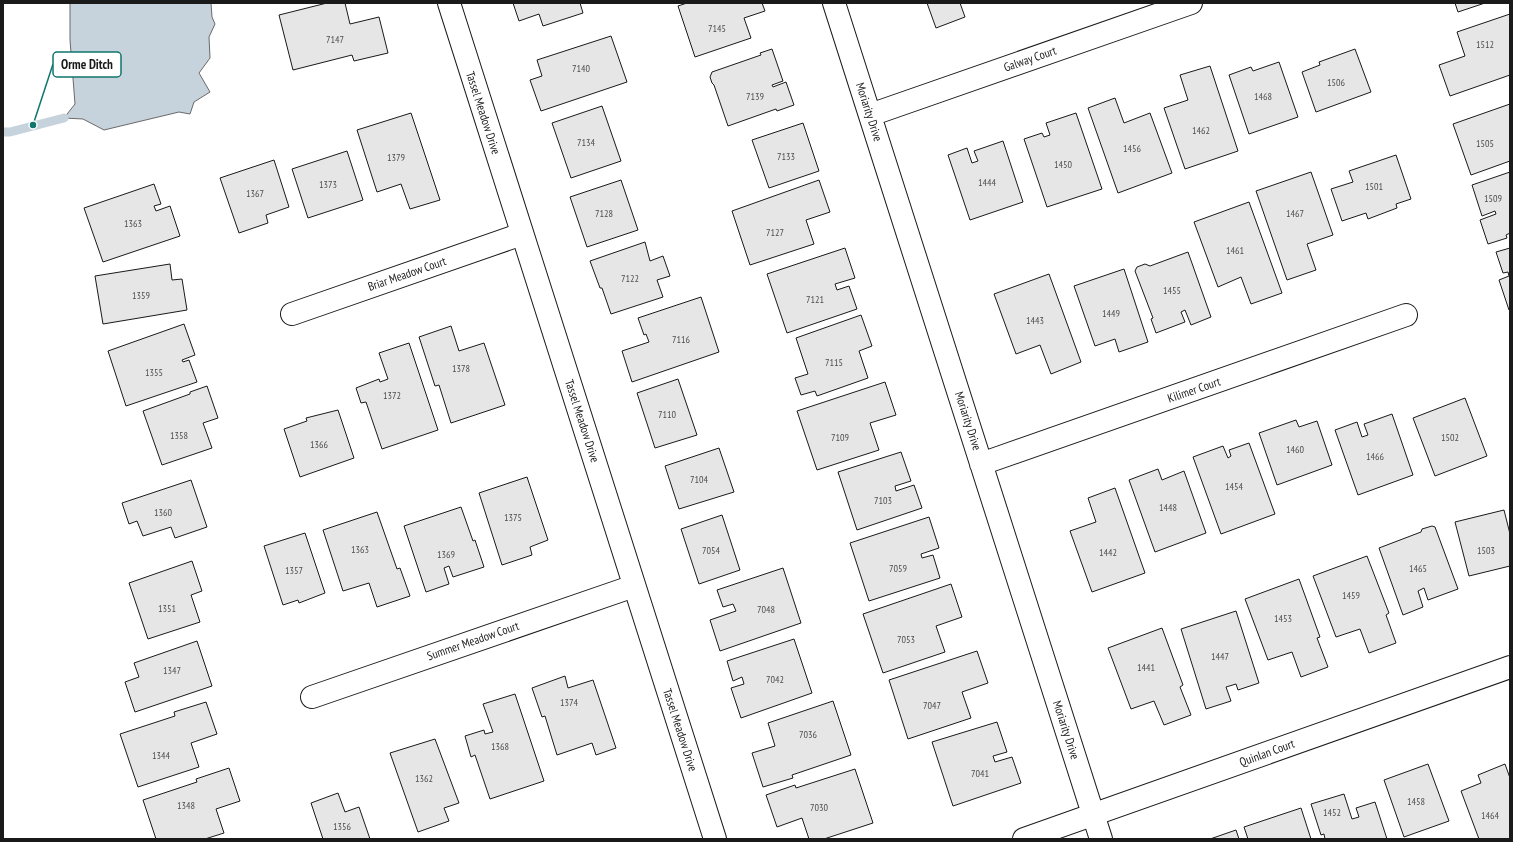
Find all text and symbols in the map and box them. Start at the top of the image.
house number: 7145 [708,22,726,35]
house number: 7147 [326,33,344,46]
house number: 1512 [1476,38,1494,51]
street label: Galway Court [1002,42,1059,74]
callout: Orme Ditch [53,52,121,77]
text: Orme Ditch [61,56,113,73]
house number: 7140 [572,62,591,75]
street label: Tassel Meadow Drive [463,69,504,156]
house number: 1506 [1327,76,1346,89]
street label: Moriarity Drive [853,80,886,143]
house number: 7139 [746,90,764,103]
house number: 1468 [1254,90,1272,103]
house number: 1462 [1192,124,1210,137]
house number: 7134 [577,136,596,149]
house number: 1505 [1476,137,1494,150]
house number: 1456 [1123,142,1142,155]
house number: 7133 [777,150,795,163]
house number: 1379 [387,151,405,164]
house number: 1450 [1054,158,1073,171]
house number: 1444 [978,176,997,189]
house number: 1373 [319,178,337,191]
house number: 1501 [1365,180,1383,193]
house number: 1367 [246,187,264,200]
house number: 1509 [1484,192,1502,205]
house number: 7128 [595,207,613,220]
house number: 1467 [1286,207,1304,220]
house number: 1363 [124,217,142,230]
house number: 7127 [766,226,784,239]
house number: 1461 [1226,244,1244,257]
street label: Briar Meadow Court [366,253,449,294]
house number: 7122 [621,272,639,285]
house number: 1455 [1163,284,1181,297]
house number: 1359 [132,289,150,302]
house number: 7121 [806,293,824,306]
house number: 1449 [1102,307,1120,320]
house number: 1443 [1026,314,1044,327]
house number: 7116 [672,333,691,346]
house number: 7115 [825,356,843,369]
house number: 1378 [452,362,470,375]
house number: 1355 [145,366,163,379]
street label: Kilimer Court [1165,373,1223,406]
street label: Tassel Meadow Drive [562,377,603,464]
house number: 1372 [383,389,401,402]
street label: Moriarity Drive [952,389,985,452]
house number: 7110 [658,408,677,421]
house number: 1358 [170,429,188,442]
house number: 7109 [831,431,849,444]
house number: 1502 [1441,431,1459,444]
house number: 1366 [310,438,329,451]
house number: 1460 [1286,443,1305,456]
house number: 1466 [1366,450,1385,463]
house number: 7104 [690,473,709,486]
house number: 1454 [1225,480,1244,493]
house number: 7103 [874,494,892,507]
house number: 1448 [1159,501,1177,514]
house number: 1360 [154,506,173,519]
house number: 1375 [504,511,522,524]
house number: 1363 [351,543,369,556]
house number: 7054 [702,544,721,557]
house number: 1503 [1477,544,1495,557]
house number: 1442 [1099,546,1117,559]
house number: 1369 [437,548,455,561]
house number: 7059 [889,562,907,575]
house number: 1465 [1409,562,1427,575]
house number: 1357 [285,564,303,577]
house number: 1459 [1342,589,1360,602]
house number: 1351 [158,602,176,615]
house number: 7048 [757,603,775,616]
house number: 1453 [1274,612,1292,625]
street label: Summer Meadow Court [425,618,521,663]
house number: 7053 [897,633,915,646]
house number: 1447 [1211,650,1229,663]
house number: 1441 [1137,661,1155,674]
house number: 1347 [163,664,181,677]
house number: 7042 [766,673,784,686]
street label: Tassel Meadow Drive [660,686,701,773]
house number: 1374 [560,696,579,709]
street label: Moriarity Drive [1050,698,1083,761]
house number: 7047 [923,699,941,712]
house number: 7036 [799,728,818,741]
street label: Quinlan Court [1237,735,1297,769]
house number: 1368 [491,740,509,753]
house number: 1344 [152,749,171,762]
house number: 7041 [971,767,989,780]
house number: 1362 [415,772,433,785]
house number: 1458 [1407,795,1425,808]
house number: 1348 [177,799,195,812]
house number: 7030 [810,801,829,814]
house number: 1452 [1323,806,1341,819]
house number: 1464 [1481,809,1500,822]
house number: 1356 [333,820,352,833]

